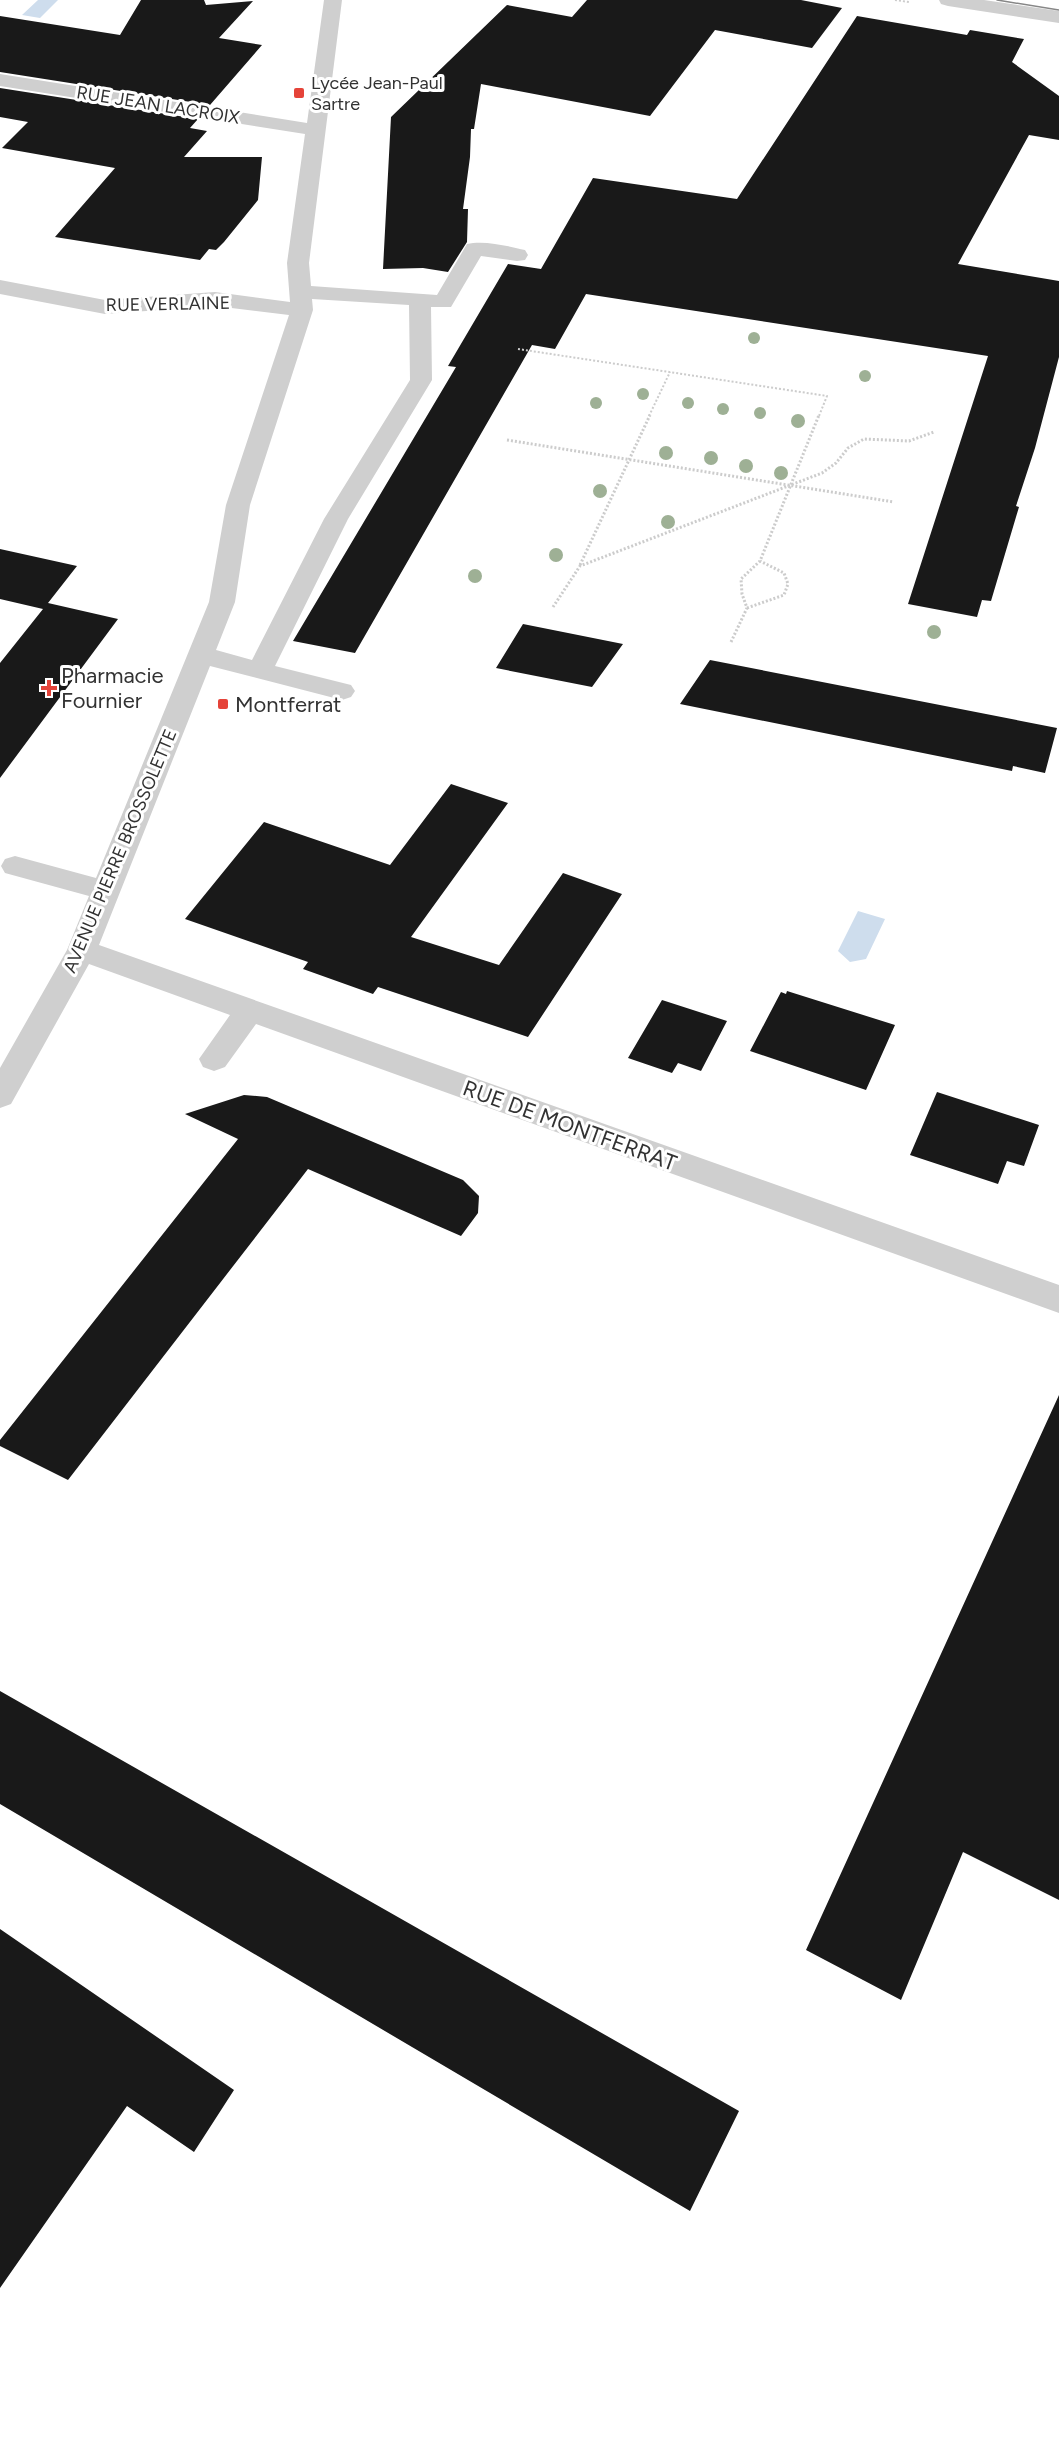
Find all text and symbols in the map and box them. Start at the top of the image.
place label: Lycée Jean-Paul Sartre [311,72,443,115]
street label: RUE JEAN LACROIX [75,81,241,129]
marker: Lycée Jean-Paul Sartre [292,86,306,100]
street label: RUE VERLAINE [106,292,230,316]
place label: Pharmacie Fournier [61,662,164,714]
marker: Pharmacie Fournier [42,681,56,695]
place label: Montferrat [235,691,341,718]
marker: Montferrat [216,697,230,711]
street label: AVENUE PIERRE BROSSOLETTE [59,726,181,976]
street label: RUE DE MONTFERRAT [459,1074,680,1177]

